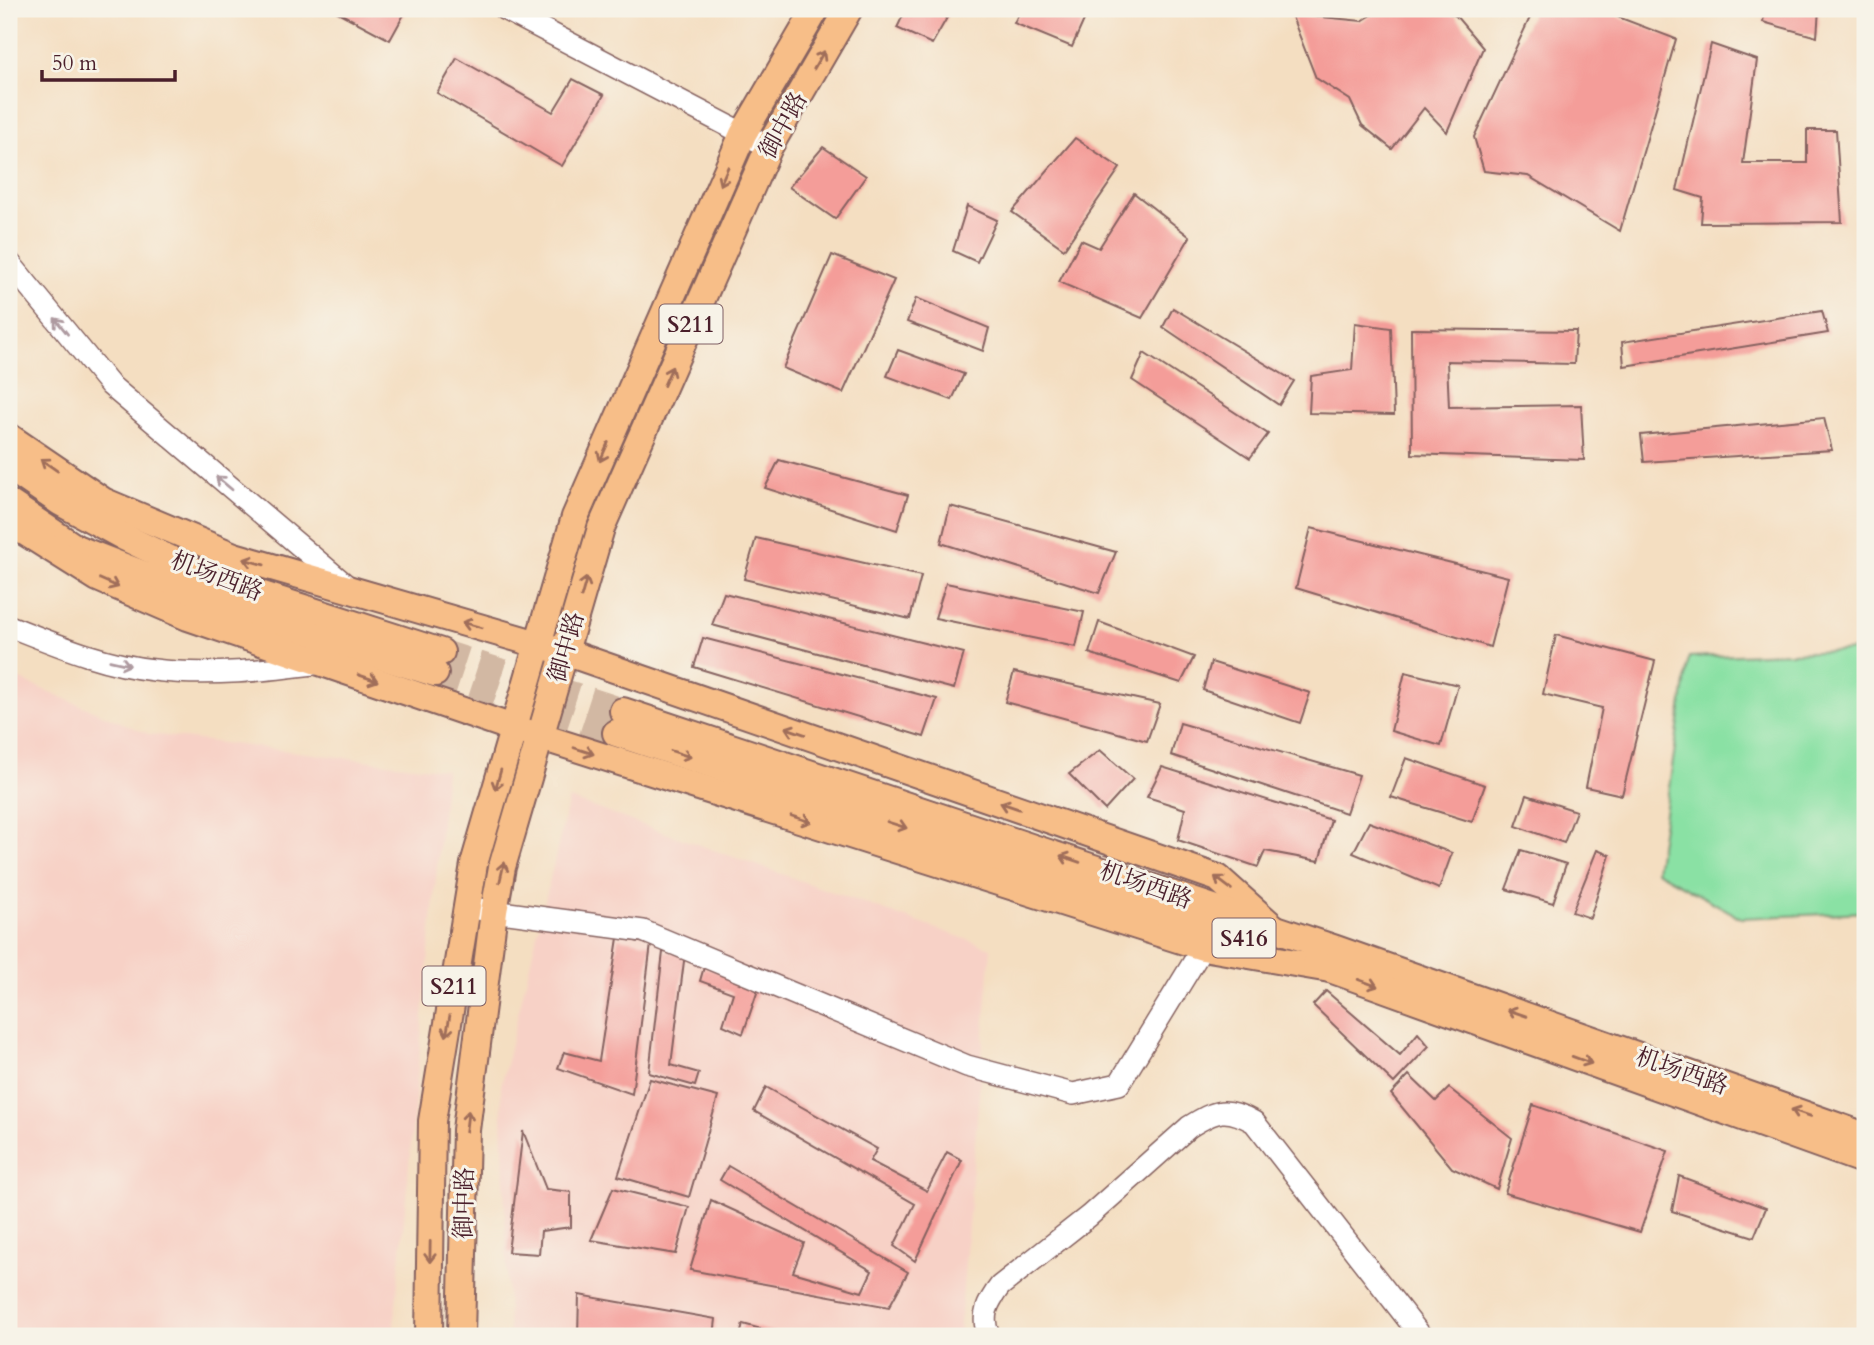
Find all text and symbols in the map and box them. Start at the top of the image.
scale bar [42,38,175,82]
text: 50 m [52,49,97,78]
one-way arrow [812,51,826,71]
street label: 御中路 [752,86,815,165]
one-way arrow [717,165,730,186]
road number: S211 [660,304,722,344]
one-way arrow [53,317,69,335]
one-way arrow [662,365,675,387]
one-way arrow [597,441,610,462]
one-way arrow [40,458,60,472]
one-way arrow [216,475,234,491]
street label: 机场西路 [166,544,268,609]
one-way arrow [243,554,265,567]
one-way arrow [578,576,591,598]
one-way arrow [98,577,119,590]
street label: 御中路 [541,608,592,686]
one-way arrow [462,617,484,630]
one-way arrow [108,657,131,670]
one-way arrow [357,673,379,685]
one-way arrow [784,724,806,736]
one-way arrow [573,745,595,758]
one-way arrow [670,748,692,761]
one-way arrow [491,768,504,790]
one-way arrow [999,799,1021,811]
one-way arrow [789,814,811,827]
one-way arrow [886,819,908,832]
one-way arrow [1060,852,1082,865]
street label: 机场西路 [1095,854,1197,917]
one-way arrow [495,861,509,884]
one-way arrow [1213,876,1232,891]
road number: S416 [1212,918,1276,958]
road number: S211 [422,967,486,1006]
one-way arrow [1357,978,1379,990]
one-way arrow [1507,1006,1529,1018]
one-way arrow [441,1014,454,1037]
street label: 机场西路 [1631,1040,1733,1103]
one-way arrow [1571,1055,1593,1067]
one-way arrow [1790,1106,1812,1118]
one-way arrow [461,1110,474,1133]
street label: 御中路 [447,1167,482,1239]
one-way arrow [423,1240,437,1263]

